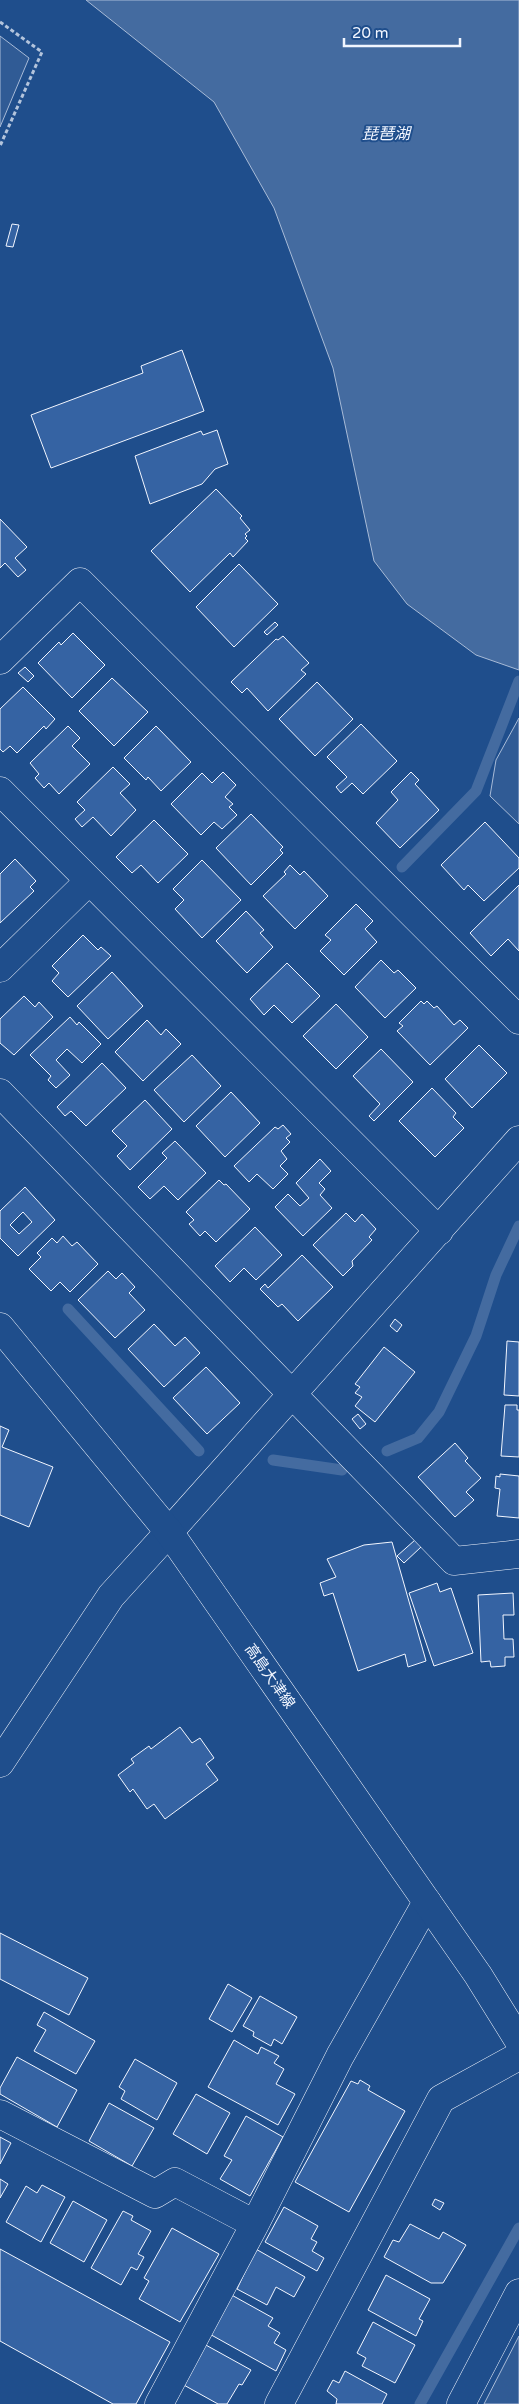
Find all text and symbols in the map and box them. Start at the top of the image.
scale bar [344,15,460,47]
text: 20 m [352,24,389,42]
water label: 琵琶湖 [362,124,413,144]
street label: 高島大津線 [241,1640,299,1712]

